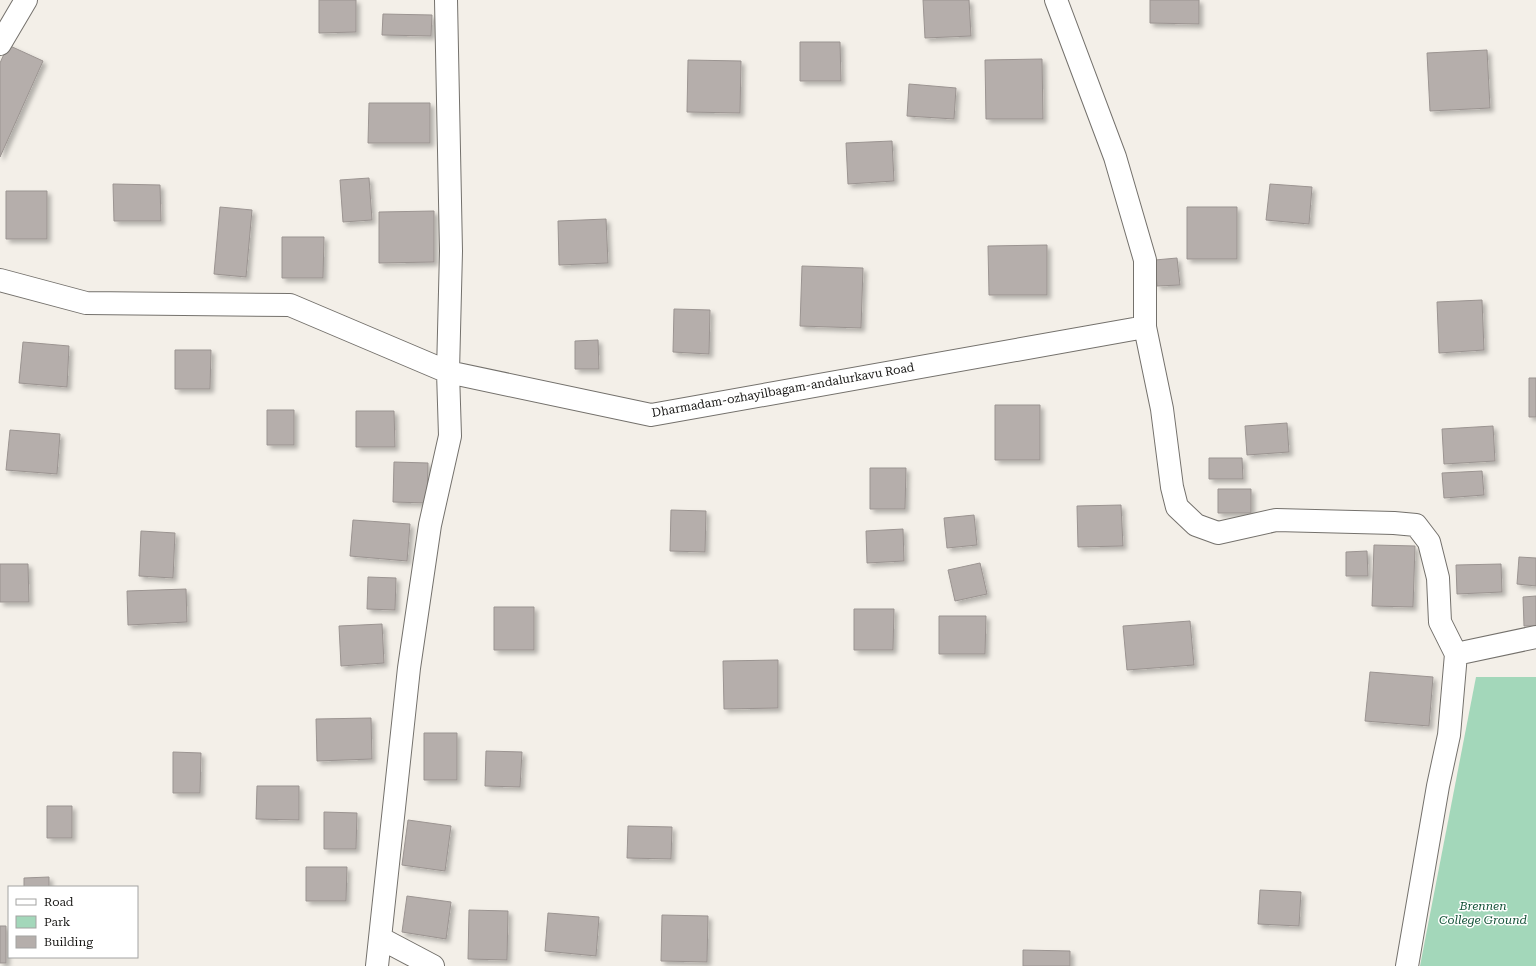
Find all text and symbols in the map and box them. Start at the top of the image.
street label: Dharmadam-ozhayilbagam-andalurkavu Road [651,360,916,420]
legend [8,886,138,958]
text: Road [44,895,74,909]
park label: Brennen College Ground [1439,899,1528,927]
text: Park [44,915,71,929]
text: Building [44,935,93,949]

